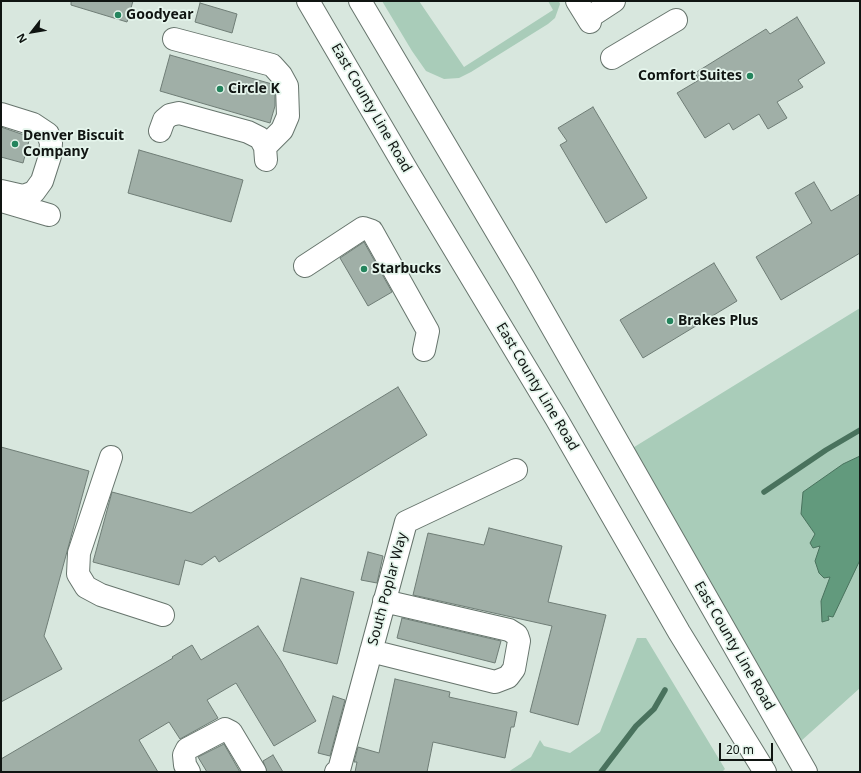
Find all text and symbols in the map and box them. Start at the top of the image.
place label: Goodyear [126,7,193,23]
marker: Goodyear [113,10,123,20]
north arrow [12,12,52,52]
text: N [13,31,30,46]
street label: East County Line Road [327,40,415,176]
place label: Comfort Suites [638,68,742,84]
marker: Comfort Suites [745,71,755,81]
place label: Circle K [228,81,280,97]
marker: Circle K [215,84,225,94]
place label: Denver Biscuit Company [23,128,124,160]
marker: Denver Biscuit Company [10,139,20,149]
place label: Starbucks [372,261,441,277]
marker: Starbucks [359,264,369,274]
place label: Brakes Plus [678,313,758,329]
marker: Brakes Plus [665,316,675,326]
street label: East County Line Road [492,320,582,454]
street label: South Poplar Way [365,531,411,647]
street label: East County Line Road [690,578,778,714]
scale bar [721,735,775,761]
text: 20 m [726,741,754,758]

